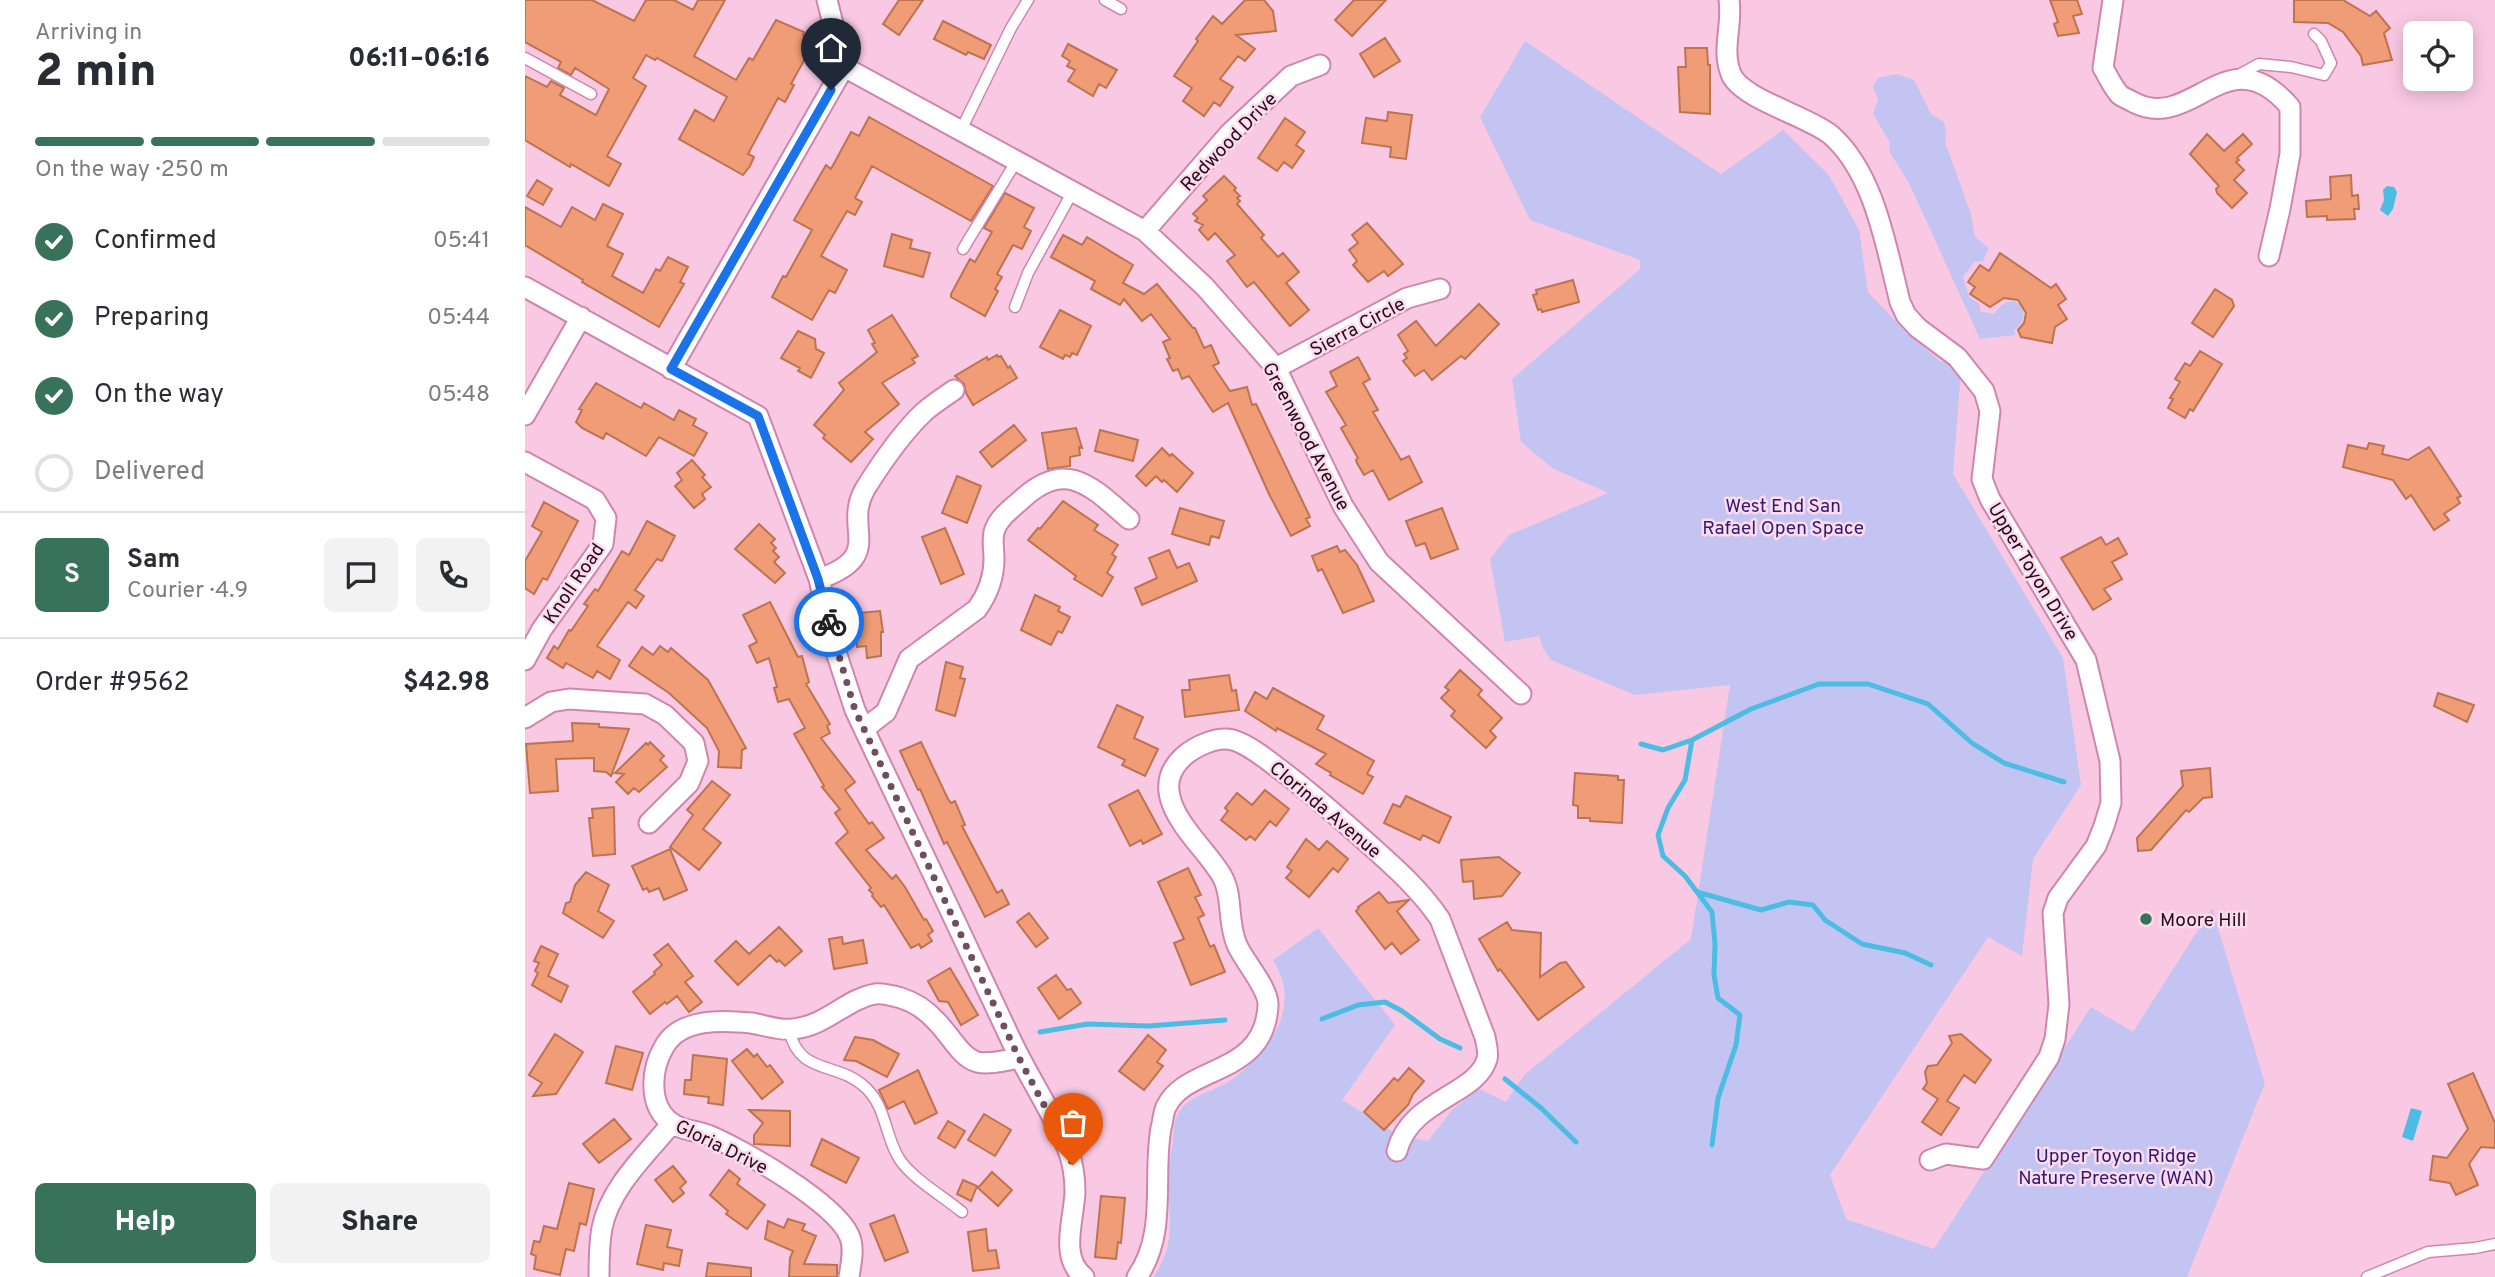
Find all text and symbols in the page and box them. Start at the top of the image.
pin [801,18,861,90]
text: Arriving in [35,19,142,48]
map controls [2403,21,2473,91]
button: locate [2403,21,2473,91]
icon: home [812,29,850,67]
text: 06:11–06:16 [348,43,490,76]
text: 2 min [35,44,157,103]
street label: Redwood Drive [1176,88,1283,197]
text: On the way · 250 m [35,156,229,185]
icon: check [35,223,73,261]
text: Confirmed [94,225,217,258]
text: 05:41 [433,227,490,256]
street label: Sierra Circle [1306,293,1410,363]
icon: check [35,300,73,338]
text: Preparing [94,302,209,335]
text: 05:44 [427,304,490,333]
street label: Greenwood Avenue [1256,359,1354,515]
icon: check [35,377,73,415]
text: On the way [94,379,224,412]
text: 05:48 [427,381,490,410]
text: Delivered [94,456,205,489]
park label: West End San Rafael Open Space [1702,495,1864,541]
street label: Upper Toyon Drive [1982,499,2083,645]
button: chat [324,538,398,612]
button: phone [416,538,490,612]
street label: Knoll Road [539,539,610,629]
text: Sam [127,544,180,577]
text: S [64,559,80,592]
text: Courier · 4.9 [127,577,248,606]
courier [794,587,864,657]
icon: bike [810,603,848,641]
text: Order #9562 [35,667,190,700]
text: $42.98 [403,667,490,700]
street label: Clorinda Avenue [1264,757,1386,864]
place label: Moore Hill [2160,909,2246,933]
marker: Moore Hill [2138,911,2154,927]
pin [1043,1093,1103,1165]
icon: bag [1054,1104,1092,1142]
street label: Gloria Drive [671,1115,771,1181]
park label: Upper Toyon Ridge Nature Preserve (WAN) [2018,1145,2214,1191]
button: Help [35,1183,256,1263]
button: Share [270,1183,490,1263]

